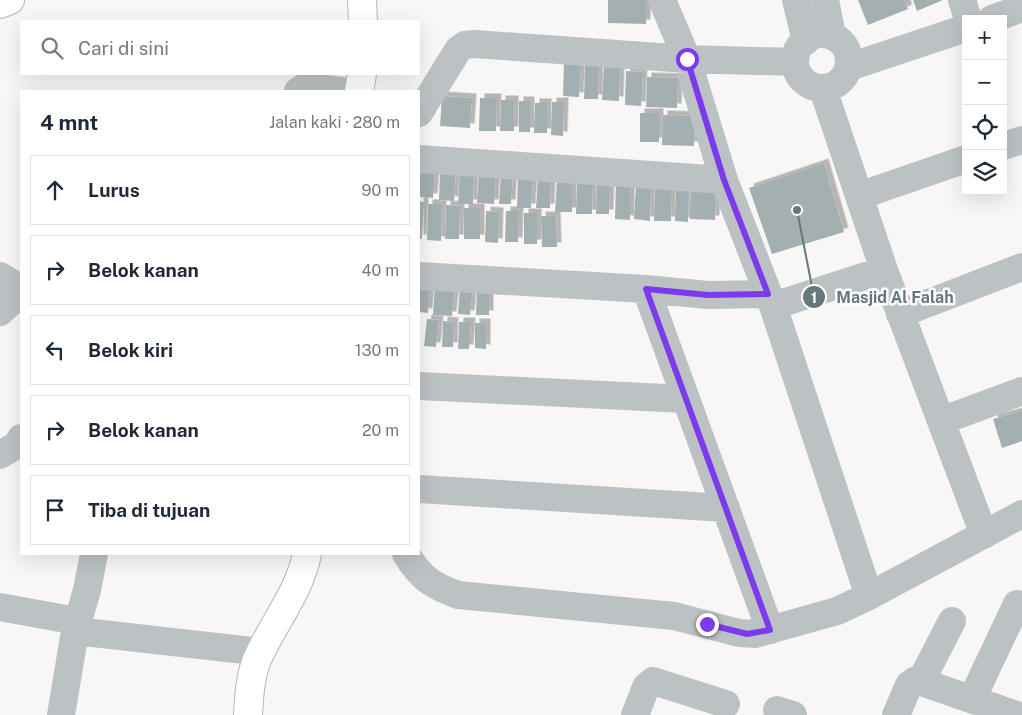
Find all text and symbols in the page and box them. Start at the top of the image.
map controls [962,15,1007,195]
button: + [962,15,1007,60]
search box [20,20,420,75]
icon: search [38,34,66,62]
text: Cari di sini [78,37,169,59]
route start [676,48,699,71]
button: − [962,60,1007,105]
button: locate [962,105,1007,150]
text: 4 mnt [40,110,98,135]
text: Jalan kaki · 280 m [269,113,400,132]
button: layers [962,150,1007,195]
icon: ahead [41,176,69,204]
text: Lurus [88,179,140,201]
text: 90 m [362,181,399,200]
icon: right [41,256,69,284]
text: Belok kanan [88,259,199,281]
text: 40 m [361,261,399,280]
callout: Masjid Al Falah [801,282,964,313]
text: Masjid Al Falah [836,288,954,307]
text: 1 [811,289,817,306]
icon: left [41,336,69,364]
text: Belok kiri [88,339,173,361]
text: 130 m [355,341,399,360]
icon: right [41,416,69,444]
text: Belok kanan [88,419,199,441]
text: 20 m [362,421,399,440]
icon: arrive [41,496,69,524]
text: Tiba di tujuan [88,499,210,521]
route end [696,613,719,636]

